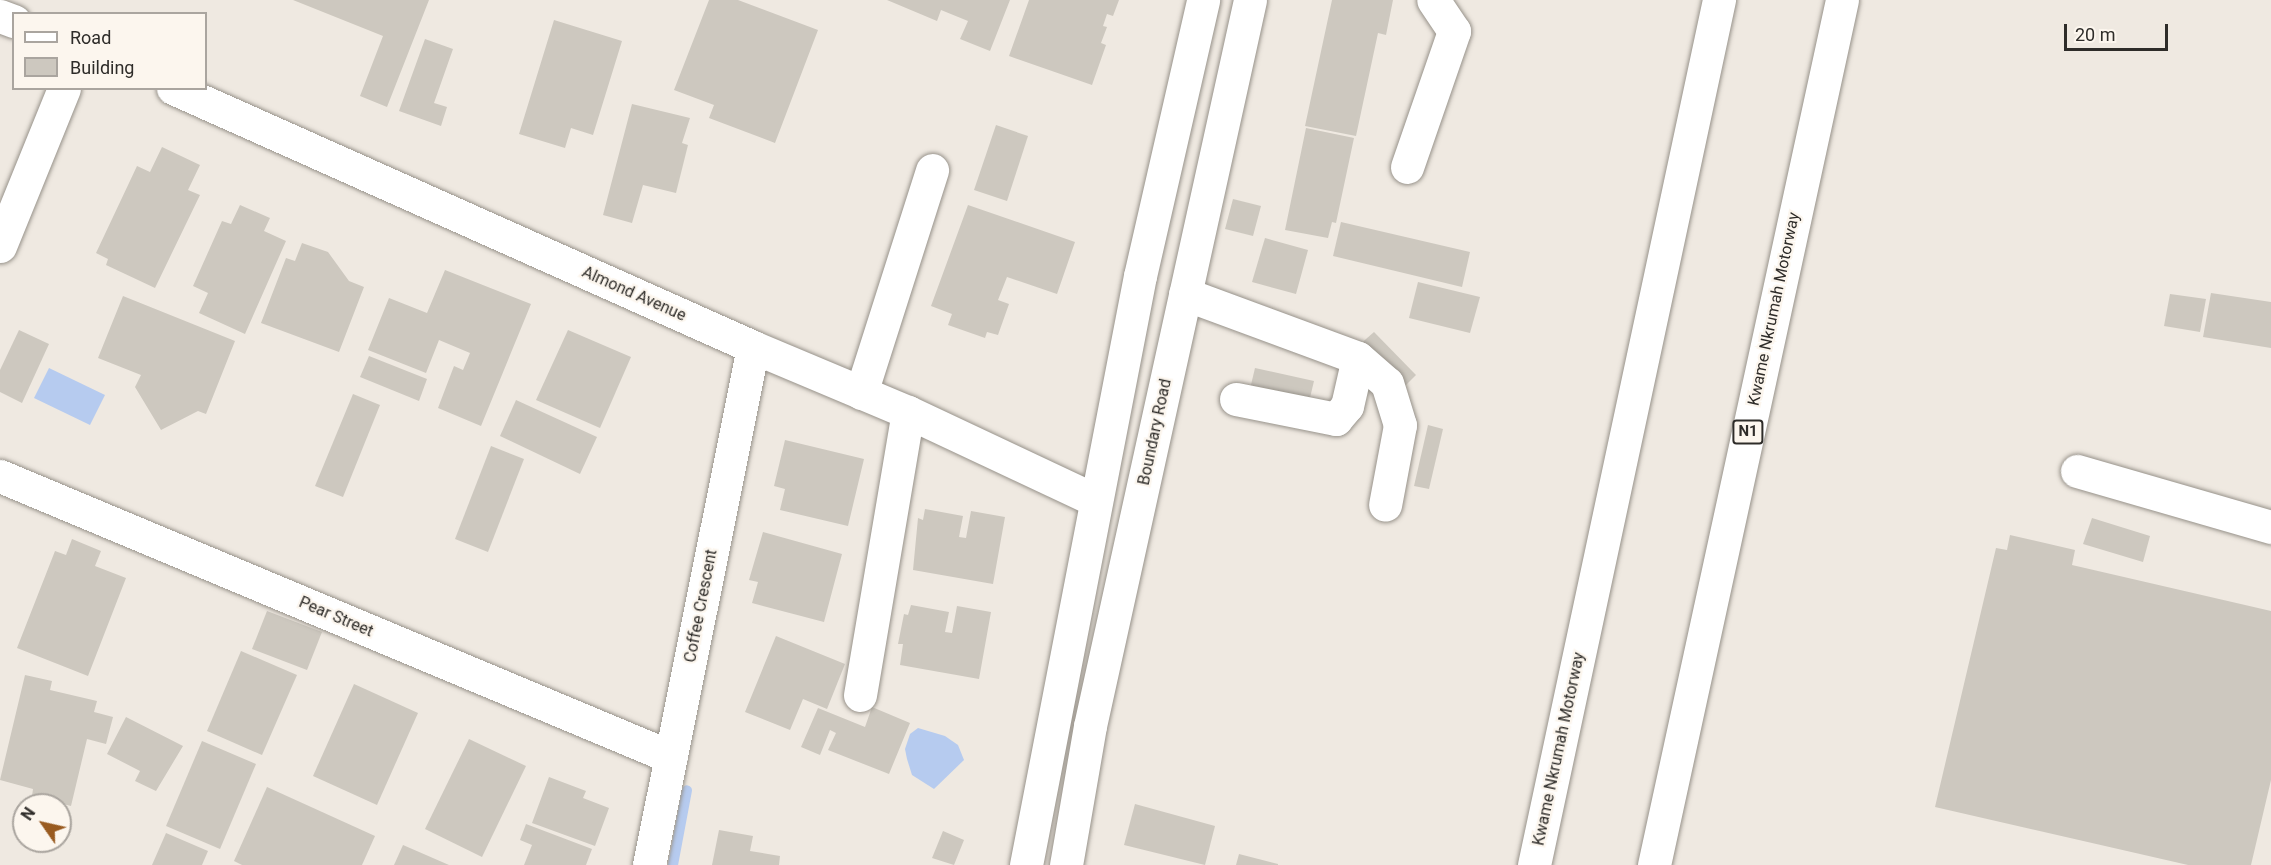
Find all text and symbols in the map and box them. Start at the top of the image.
legend [12,12,207,90]
scale bar [2067,12,2170,50]
text: 20 m [2075,24,2115,45]
text: Road [70,27,111,48]
text: Building [70,57,134,78]
street label: Kwame Nkrumah Motorway [1744,211,1804,407]
street label: Almond Avenue [579,263,689,325]
street label: Boundary Road [1134,377,1176,487]
road number: N1 [1732,420,1764,444]
street label: Coffee Crescent [681,548,721,664]
street label: Pear Street [296,593,376,641]
street label: Kwame Nkrumah Motorway [1529,651,1589,847]
north arrow [12,793,72,853]
text: N [17,804,39,824]

